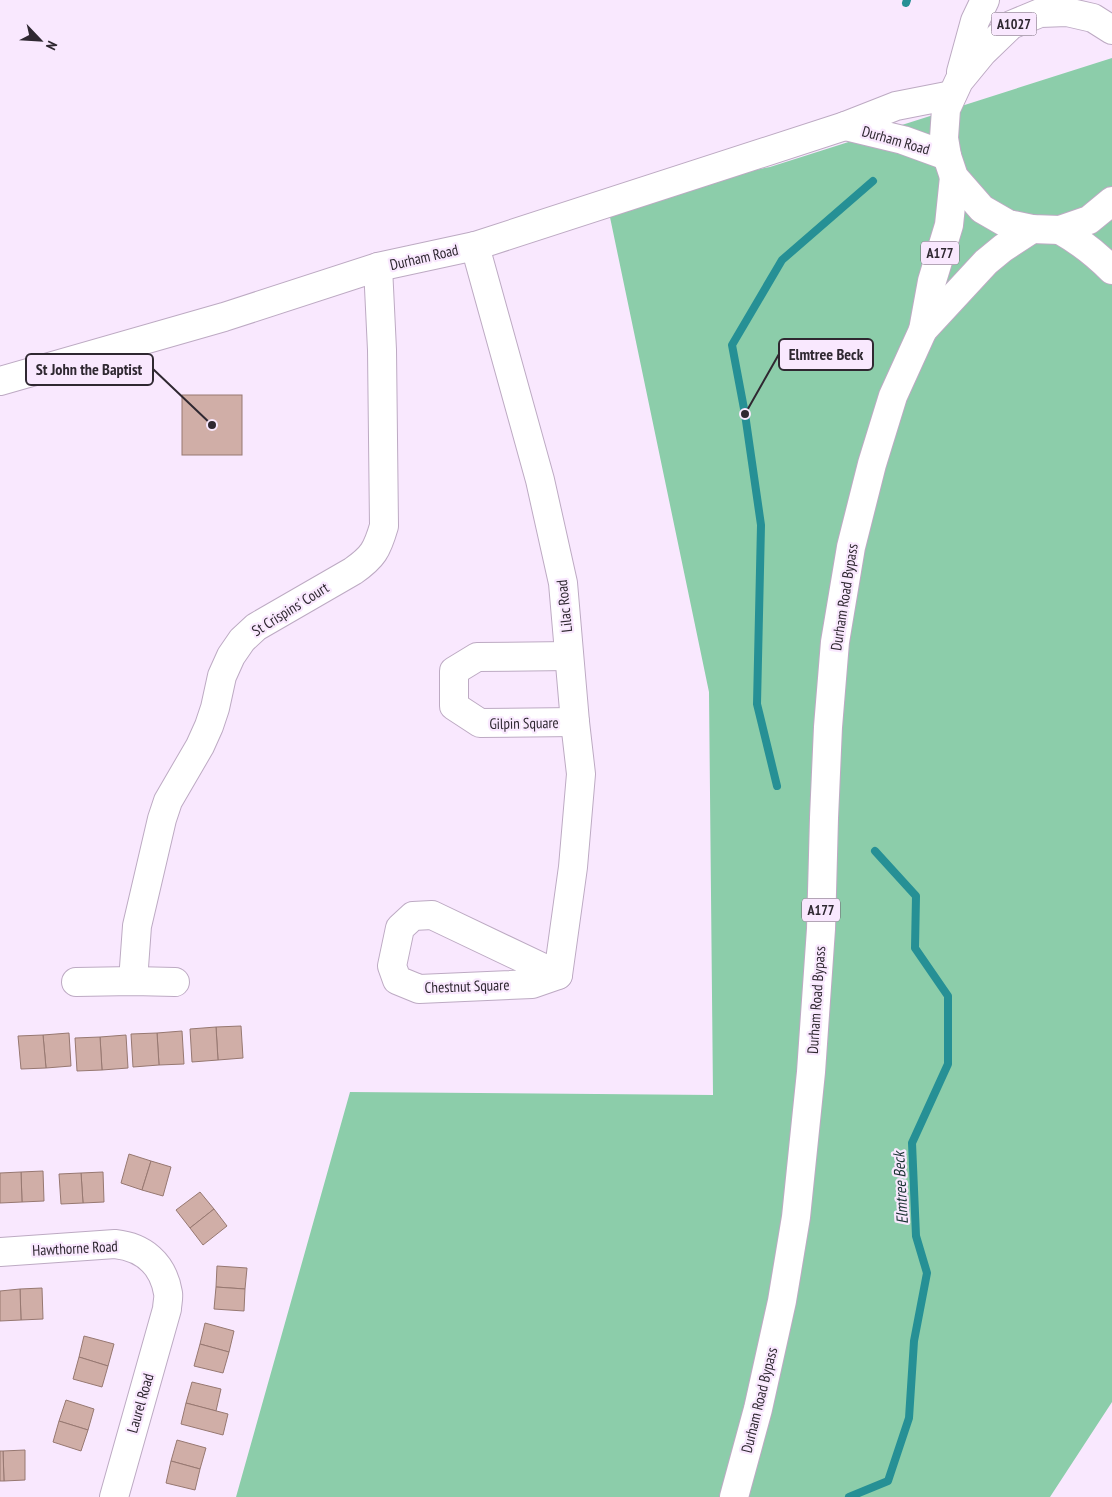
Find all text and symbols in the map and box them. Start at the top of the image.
road number: A1027 [992,12,1036,36]
north arrow [15,15,65,65]
text: N [42,38,62,53]
street label: Durham Road [860,121,932,159]
street label: Durham Road [388,240,460,274]
road number: A177 [921,242,959,264]
callout: Elmtree Beck [779,339,873,370]
text: Elmtree Beck [789,344,864,364]
callout: St John the Baptist [26,354,153,385]
text: St John the Baptist [36,359,143,379]
street label: Durham Road Bypass [826,542,862,652]
street label: St Crispins' Court [248,578,332,640]
street label: Lilac Road [552,579,576,633]
street label: Gilpin Square [489,713,559,733]
road number: A177 [802,898,840,922]
street label: Durham Road Bypass [803,945,829,1055]
street label: Chestnut Square [424,975,510,997]
water label: Elmtree Beck [888,1150,912,1225]
street label: Hawthorne Road [32,1236,118,1260]
street label: Durham Road Bypass [737,1345,781,1455]
street label: Laurel Road [122,1371,158,1435]

